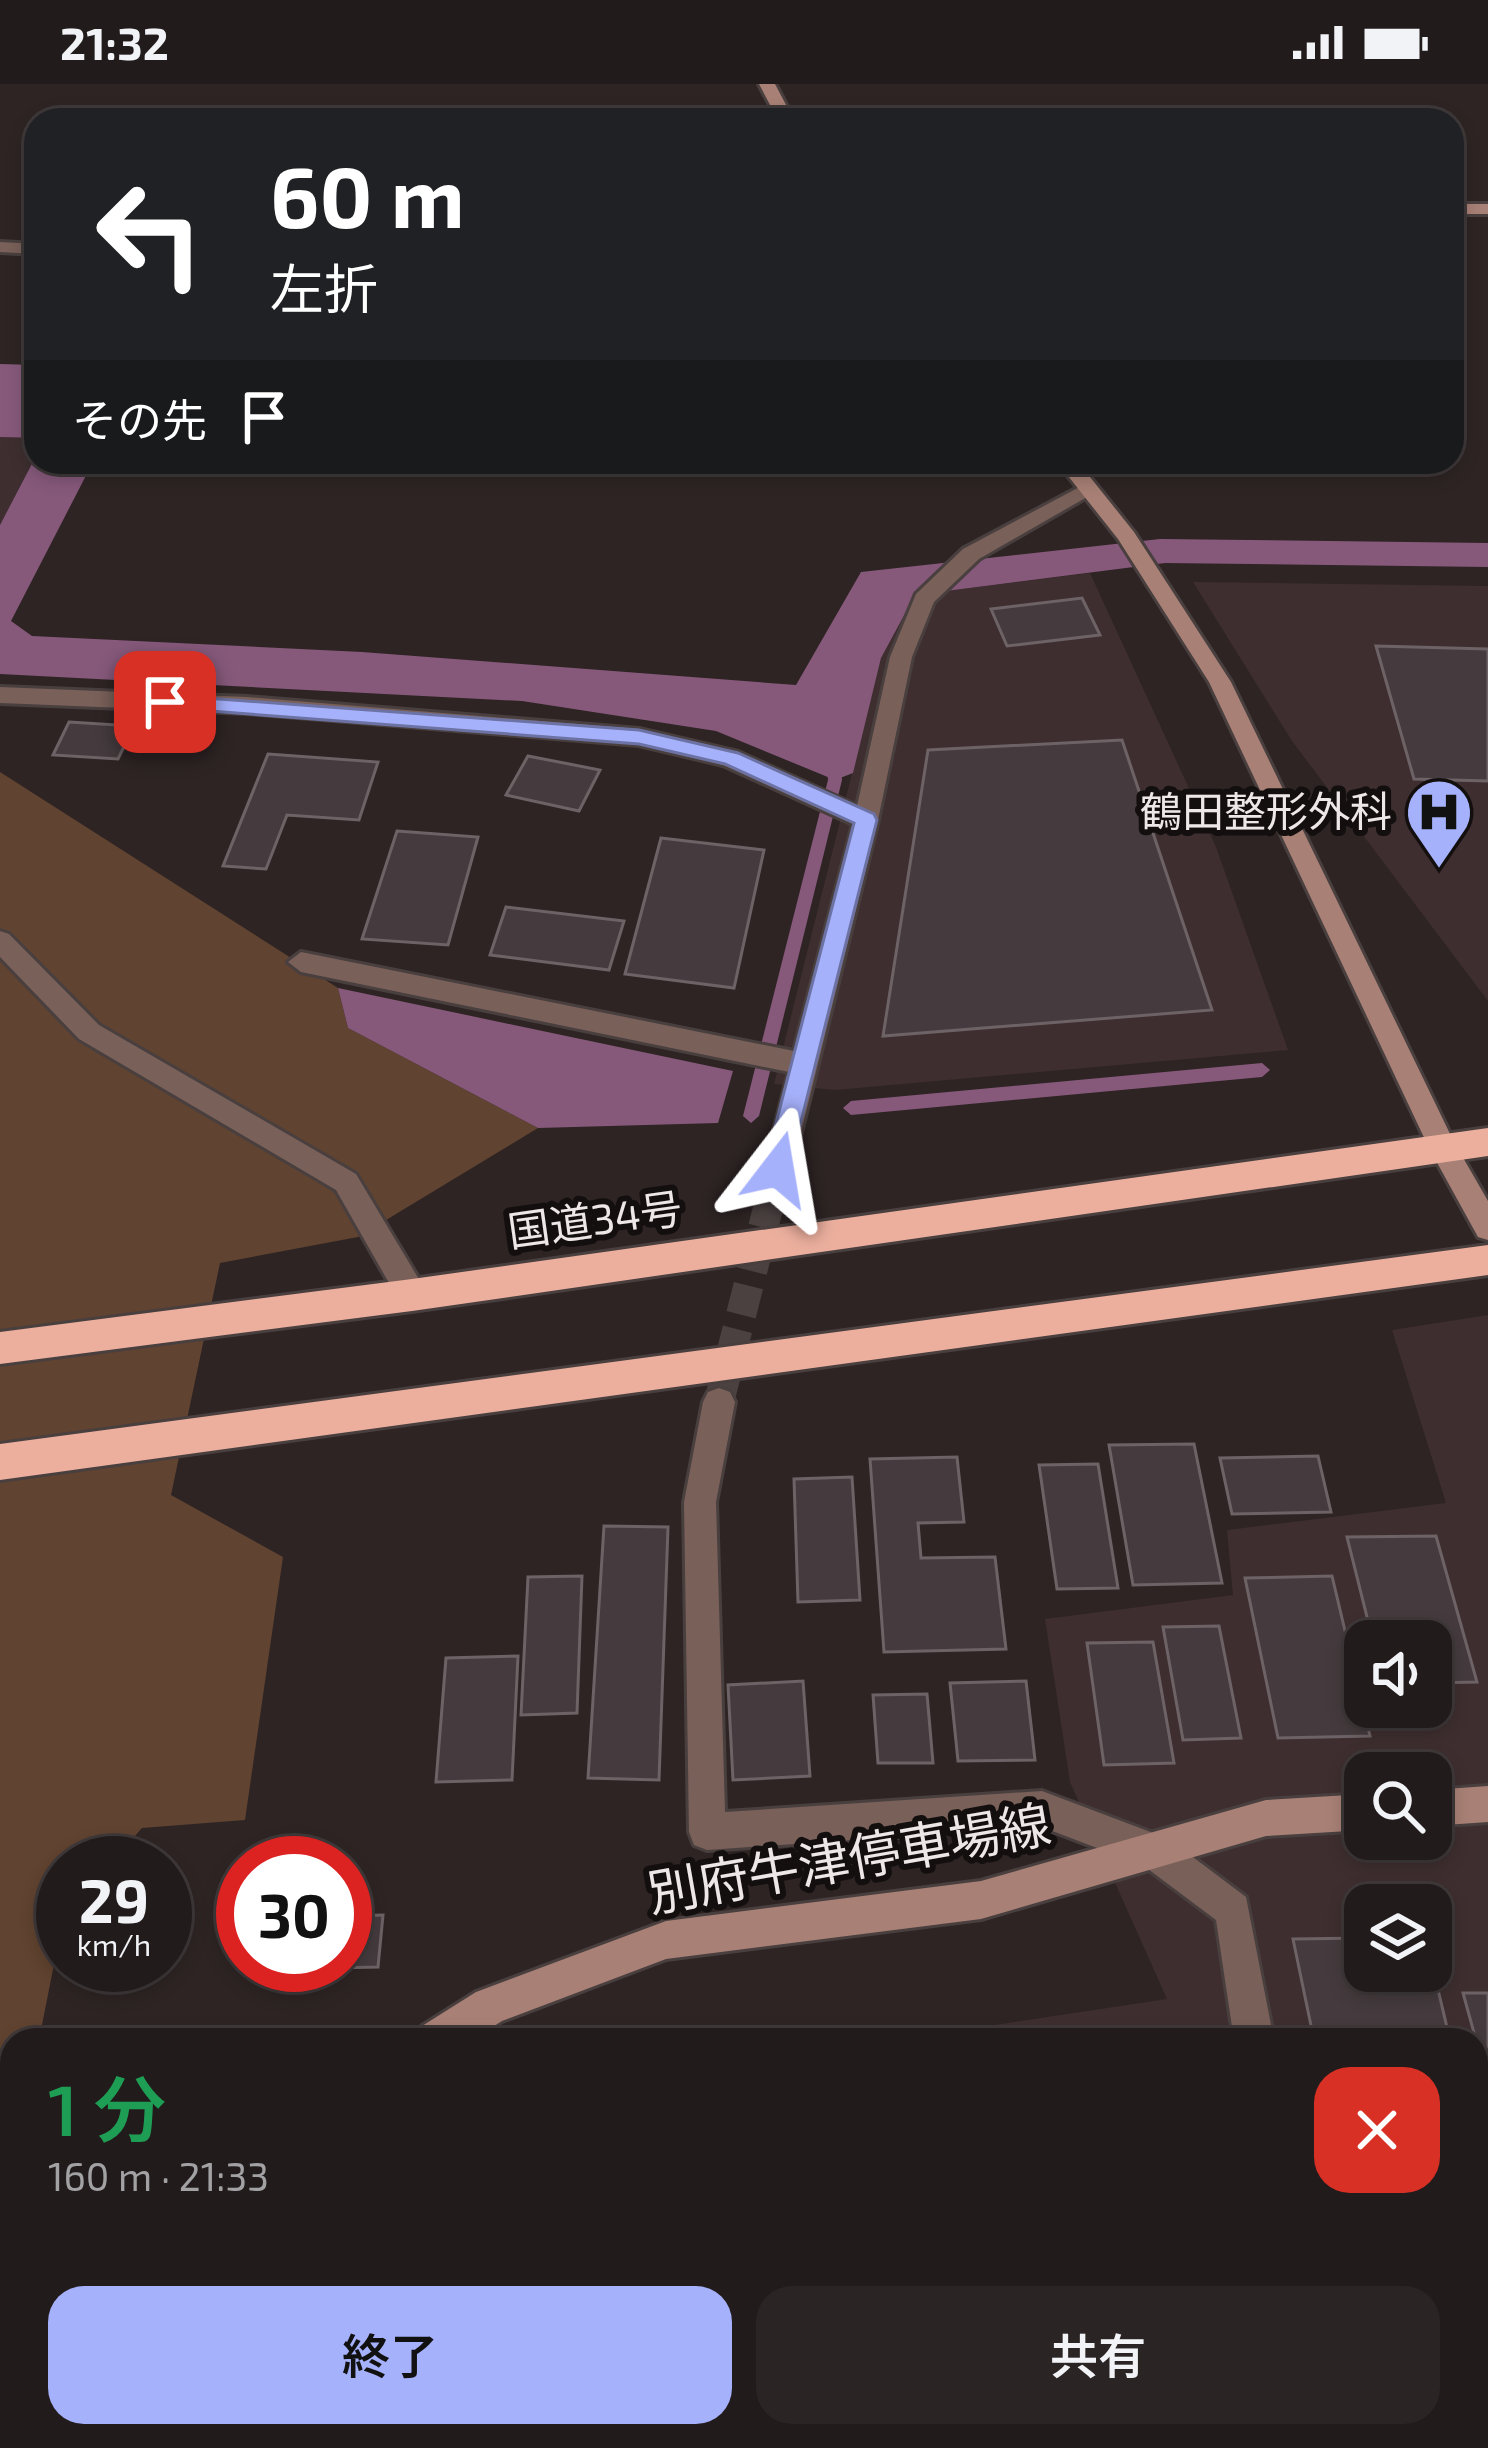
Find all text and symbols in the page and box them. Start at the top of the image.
text: 21:32 [60,15,169,69]
text: 60 m [270,144,465,245]
icon: left [72,156,228,312]
text: 左折 [270,255,378,320]
icon: arrive [231,384,297,450]
text: その先 [72,392,207,446]
pin [114,651,216,753]
icon: arrive [132,669,198,735]
hospital icon: 鶴田整形外科 [1404,777,1474,871]
place label: 鶴田整形外科 [1140,785,1392,835]
position arrow [715,1106,841,1232]
street label: 国道34号 [505,1181,685,1255]
map controls [1344,1620,1452,1992]
button: sound [1344,1620,1452,1728]
button: search [1344,1752,1452,1860]
street label: 別府牛津停車場線 [642,1791,1055,1922]
speed limit sign: 30 [216,1836,372,1992]
text: 29 [79,1863,149,1935]
button: layers [1344,1884,1452,1992]
text: km/h [77,1926,151,1962]
text: 1 分 [48,2064,166,2150]
button: close [1314,2067,1440,2193]
text: 160 m · 21:33 [48,2152,269,2199]
button: 終了 [48,2286,732,2424]
button: 共有 [756,2286,1440,2424]

